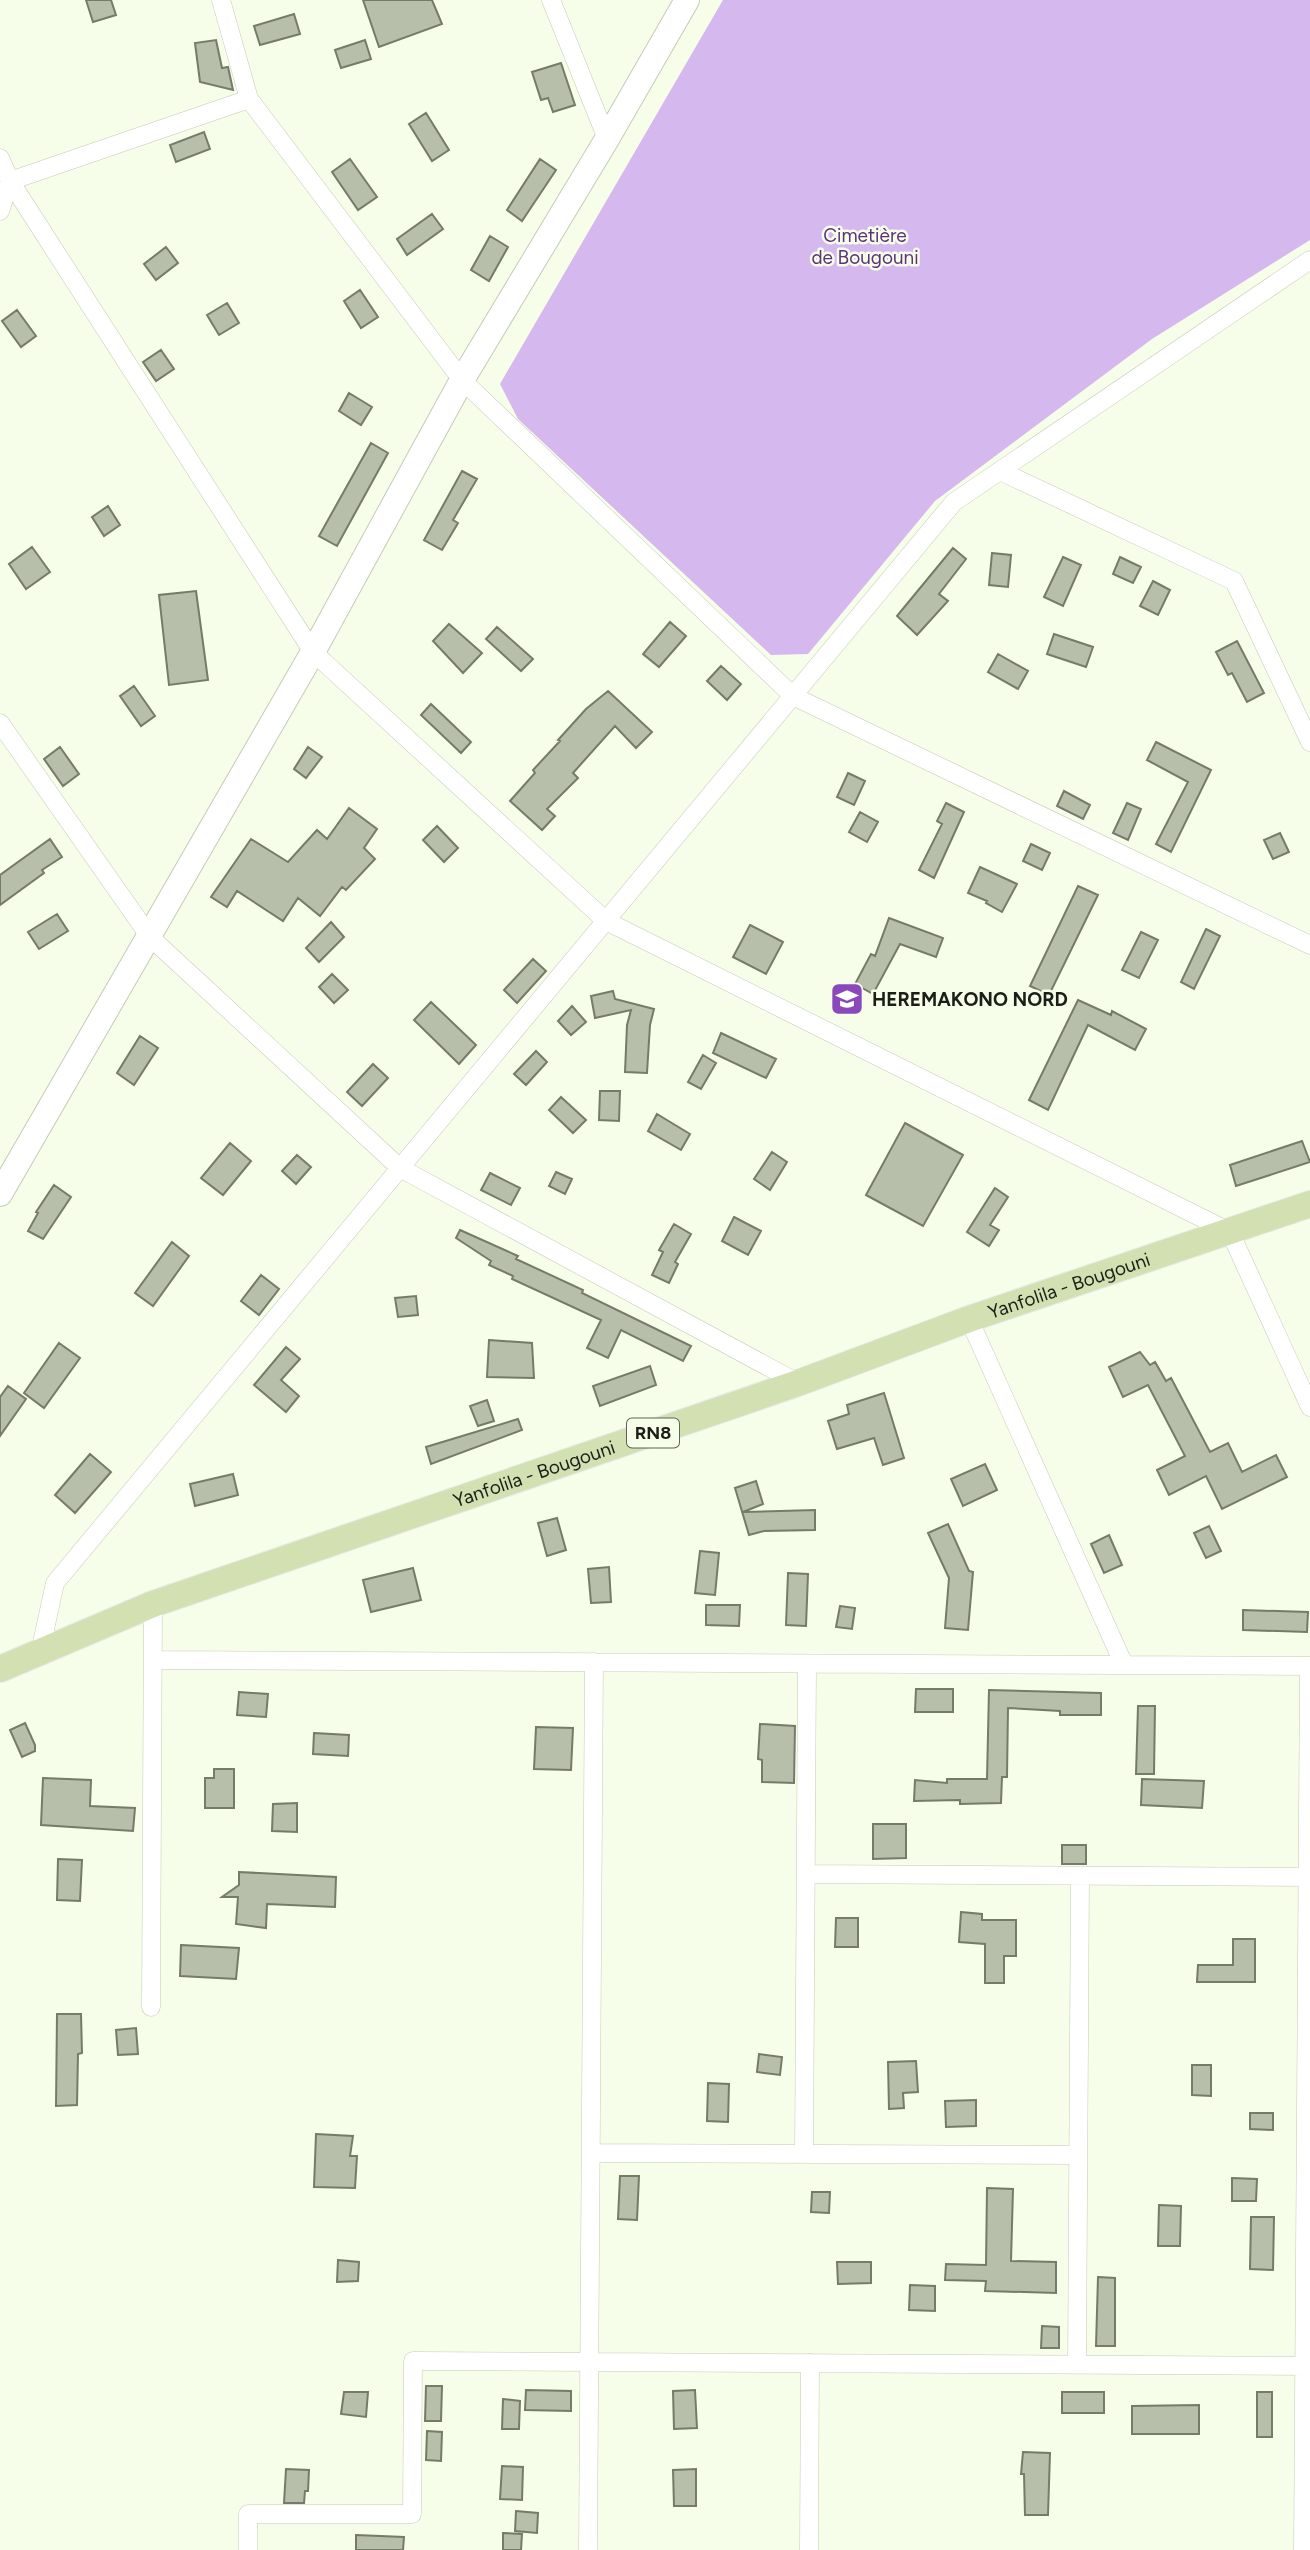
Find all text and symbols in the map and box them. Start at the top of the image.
park label: Cimetière de Bougouni [811,224,919,269]
school or university icon: HEREMAKONO NORD [828,980,866,1018]
place label: HEREMAKONO NORD [872,988,1068,1011]
street label: Yanfolila - Bougouni [985,1247,1153,1323]
road number: RN8 [627,1418,679,1448]
street label: Yanfolila - Bougouni [450,1435,618,1512]

